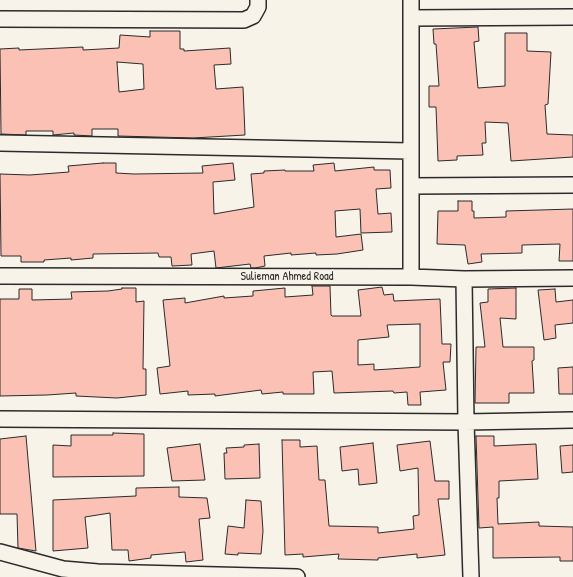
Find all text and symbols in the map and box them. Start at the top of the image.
street label: Sulieman Ahmed Road [241,270,333,284]

